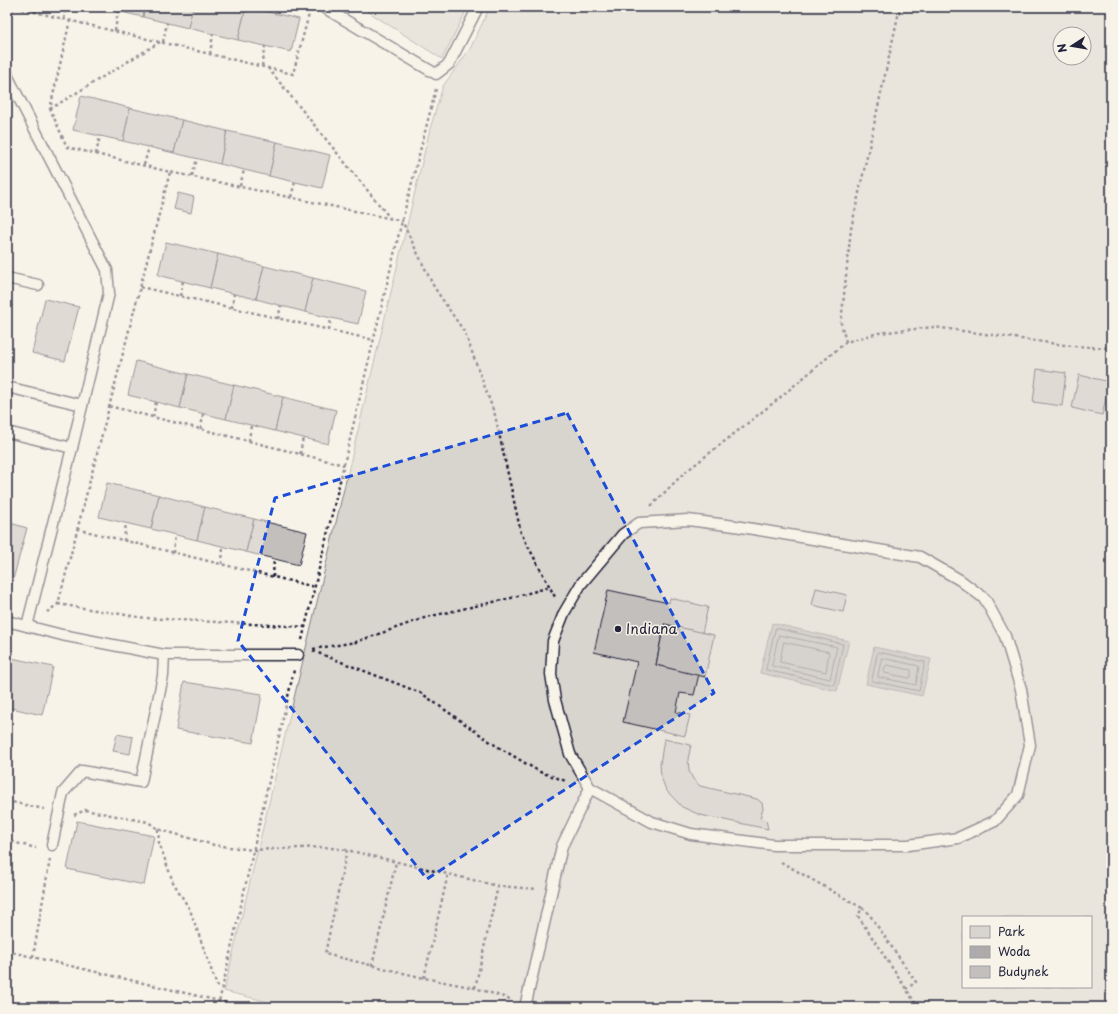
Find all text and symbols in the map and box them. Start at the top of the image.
north arrow [1052,26,1092,66]
text: N [1052,42,1071,54]
place label: Indiana [626,618,677,639]
marker: Indiana [613,624,623,634]
legend [962,916,1092,988]
text: Park [998,922,1025,940]
text: Woda [998,942,1031,960]
text: Budynek [998,962,1048,980]

